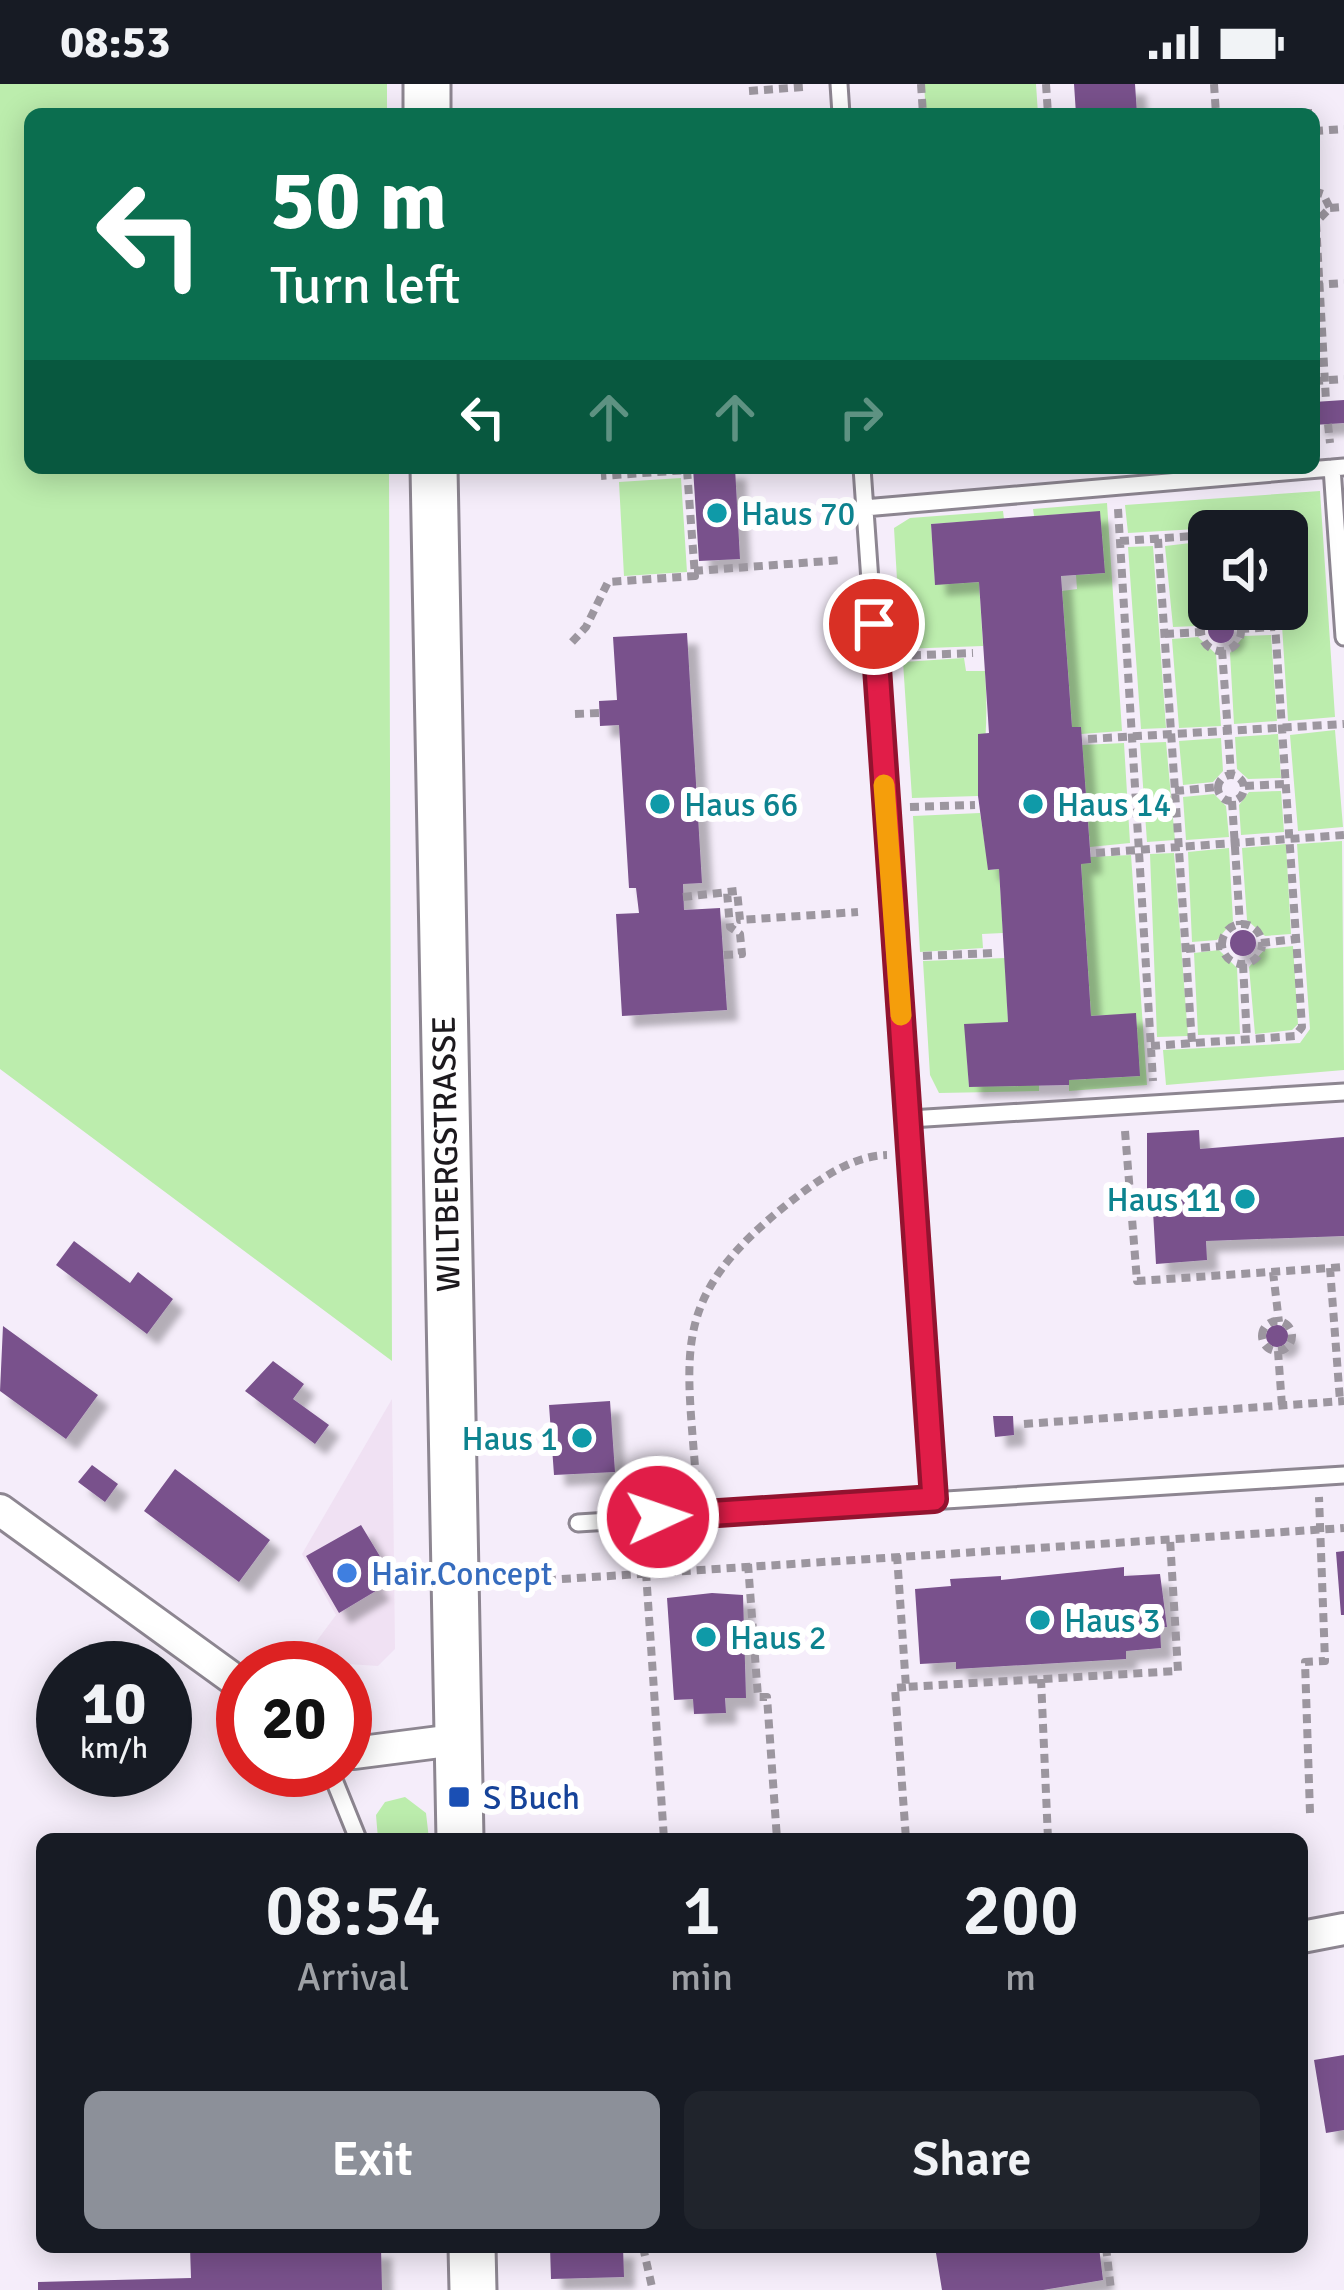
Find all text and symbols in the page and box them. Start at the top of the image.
text: 08:53 [60,15,170,70]
text: 50 m [270,149,447,253]
icon: left [72,156,228,312]
text: Turn left [270,252,460,319]
icon: left [450,384,516,450]
icon: ahead [576,384,642,450]
icon: ahead [702,384,768,450]
icon: right [828,384,894,450]
place label: Haus 70 [741,494,855,535]
marker: Haus 70 [704,500,730,526]
map controls [1188,510,1308,630]
button: sound [1188,510,1308,630]
pin [823,573,925,675]
icon: arrive [841,591,907,657]
place label: Haus 66 [684,785,798,826]
place label: Haus 14 [1057,785,1171,826]
marker: Haus 66 [647,791,673,817]
marker: Haus 14 [1020,791,1046,817]
street label: WILTBERGSTRASSE [424,1016,469,1292]
place label: Haus 11 [1107,1180,1221,1221]
marker: Haus 11 [1232,1186,1258,1212]
place label: Haus 1 [461,1419,558,1460]
marker: Haus 1 [569,1425,595,1451]
position arrow [595,1454,721,1580]
place label: Hair.Concept [371,1554,552,1595]
marker: Hair.Concept [334,1560,360,1586]
place label: Haus 3 [1064,1601,1161,1642]
marker: Haus 3 [1027,1607,1053,1633]
place label: Haus 2 [730,1618,827,1659]
marker: Haus 2 [693,1624,719,1650]
speed limit sign: 20 [216,1641,372,1797]
text: 10 [82,1667,146,1741]
text: km/h [80,1730,148,1767]
place label: S Buch [483,1778,580,1819]
marker: S Buch [446,1784,472,1810]
text: 08:54 [265,1866,441,1955]
text: 1 [682,1866,721,1955]
text: 200 [962,1866,1079,1955]
text: Arrival [297,1953,409,2001]
text: min [670,1953,733,2001]
text: m [1005,1953,1036,2001]
button: Exit [84,2091,660,2229]
button: Share [684,2091,1260,2229]

